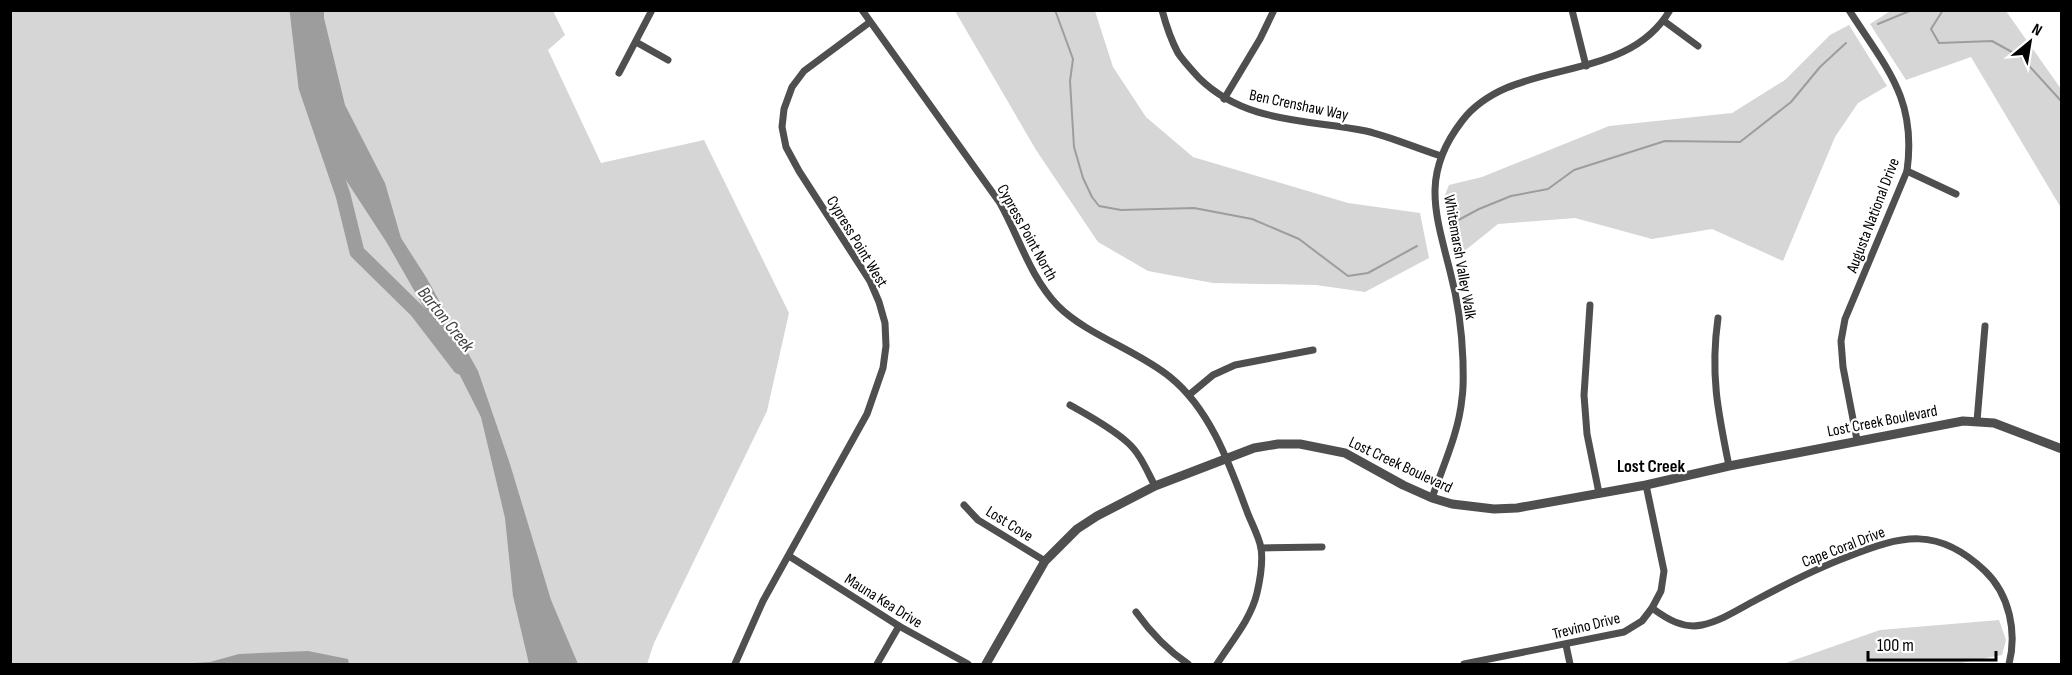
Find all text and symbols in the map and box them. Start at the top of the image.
north arrow [2000,12,2060,72]
text: N [2028,20,2045,41]
street label: Ben Crenshaw Way [1247,86,1350,125]
street label: Augusta National Drive [1842,156,1904,276]
street label: Cypress Point North [992,181,1061,284]
street label: Cypress Point West [822,193,891,291]
street label: Whitemarsh Valley Walk [1439,193,1480,321]
water label: Barton Creek [413,283,479,357]
street label: Lost Creek Boulevard [1826,401,1939,441]
street label: Lost Creek Boulevard [1346,433,1455,498]
district label: Lost Creek [1617,456,1685,477]
street label: Lost Cove [982,502,1036,546]
street label: Cape Coral Drive [1799,523,1888,572]
street label: Mauna Kea Drive [841,570,926,633]
street label: Trevino Drive [1551,609,1622,644]
scale bar [1868,624,1996,662]
text: 100 m [1877,635,1914,656]

